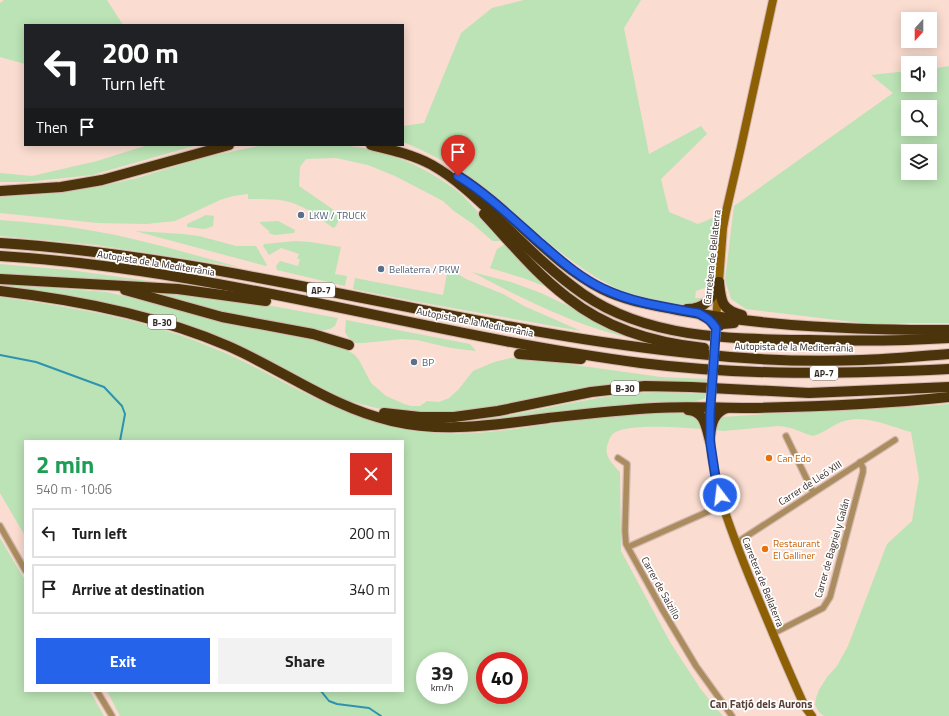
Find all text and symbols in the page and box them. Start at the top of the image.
north arrow [901,12,937,48]
map controls [901,12,937,180]
text: 200 m [102,31,179,74]
icon: left [36,40,88,92]
button: sound [901,56,937,92]
text: Turn left [102,70,165,97]
button: search [901,100,937,136]
text: Then [36,116,68,139]
icon: arrive [76,116,98,138]
pin [441,135,475,176]
icon: arrive [447,141,469,163]
button: layers [901,144,937,180]
place label: LKW / TRUCK [309,208,366,223]
street label: Carretera de Bellaterra [700,209,724,305]
marker: LKW / TRUCK [296,210,306,220]
street label: Autopista de la Mediterrània [96,246,216,280]
place label: Bellaterra / PKW [389,262,459,277]
marker: Bellaterra / PKW [376,264,386,274]
road number: AP-7 [307,283,335,297]
street label: Autopista de la Mediterrània [415,303,535,341]
road number: B-30 [148,315,176,329]
street label: Autopista de la Mediterrània [734,338,854,356]
place label: BP [422,355,434,370]
marker: BP [409,357,419,367]
road number: AP-7 [810,366,838,380]
road number: B-30 [611,381,639,395]
text: 2 min [36,446,94,482]
place label: Can Edo [777,451,811,466]
button: close [350,453,392,495]
marker: Can Edo [764,453,774,463]
street label: Carrer de Lleó XIII [775,457,845,509]
position arrow [699,474,741,516]
text: 540 m · 10:06 [36,479,112,499]
street label: Carrer de Bagriel y Galán [811,496,853,600]
icon: left [38,522,60,544]
text: Turn left [72,522,127,545]
text: 200 m [349,522,390,545]
street label: Carretera de Bellaterra [738,535,788,629]
place label: Restaurant El Galliner [773,536,820,563]
marker: Restaurant El Galliner [760,544,770,554]
street label: Carrer de Salzillo [637,554,685,622]
icon: arrive [38,578,60,600]
text: Arrive at destination [72,578,205,601]
text: 340 m [349,578,390,601]
button: Exit [36,638,210,684]
button: Share [218,638,392,684]
speed limit sign: 40 [476,652,528,704]
text: 39 [431,657,453,688]
text: km/h [431,680,453,695]
district label: Can Fatjó dels Aurons [710,696,812,712]

